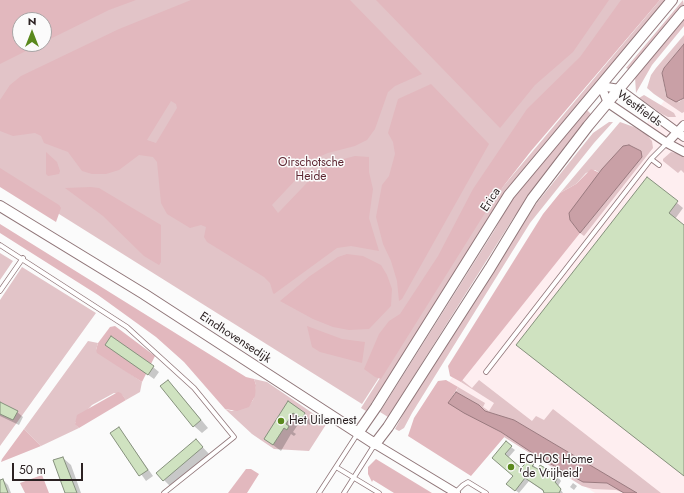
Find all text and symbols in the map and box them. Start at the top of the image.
north arrow [12,12,52,52]
text: N [28,13,36,29]
street label: Westfields [614,88,664,130]
park label: Oirschotsche Heide [278,156,344,184]
street label: Erica [478,185,504,215]
street label: Eindhovensedijk [197,310,273,366]
place label: Het Uilennest [289,414,356,428]
marker: Het Uilennest [276,416,286,426]
place label: ECHOS Home 'de Vrijheid' [519,453,593,481]
scale bar [14,455,85,481]
text: 50 m [19,461,46,479]
marker: ECHOS Home 'de Vrijheid' [506,462,516,472]

